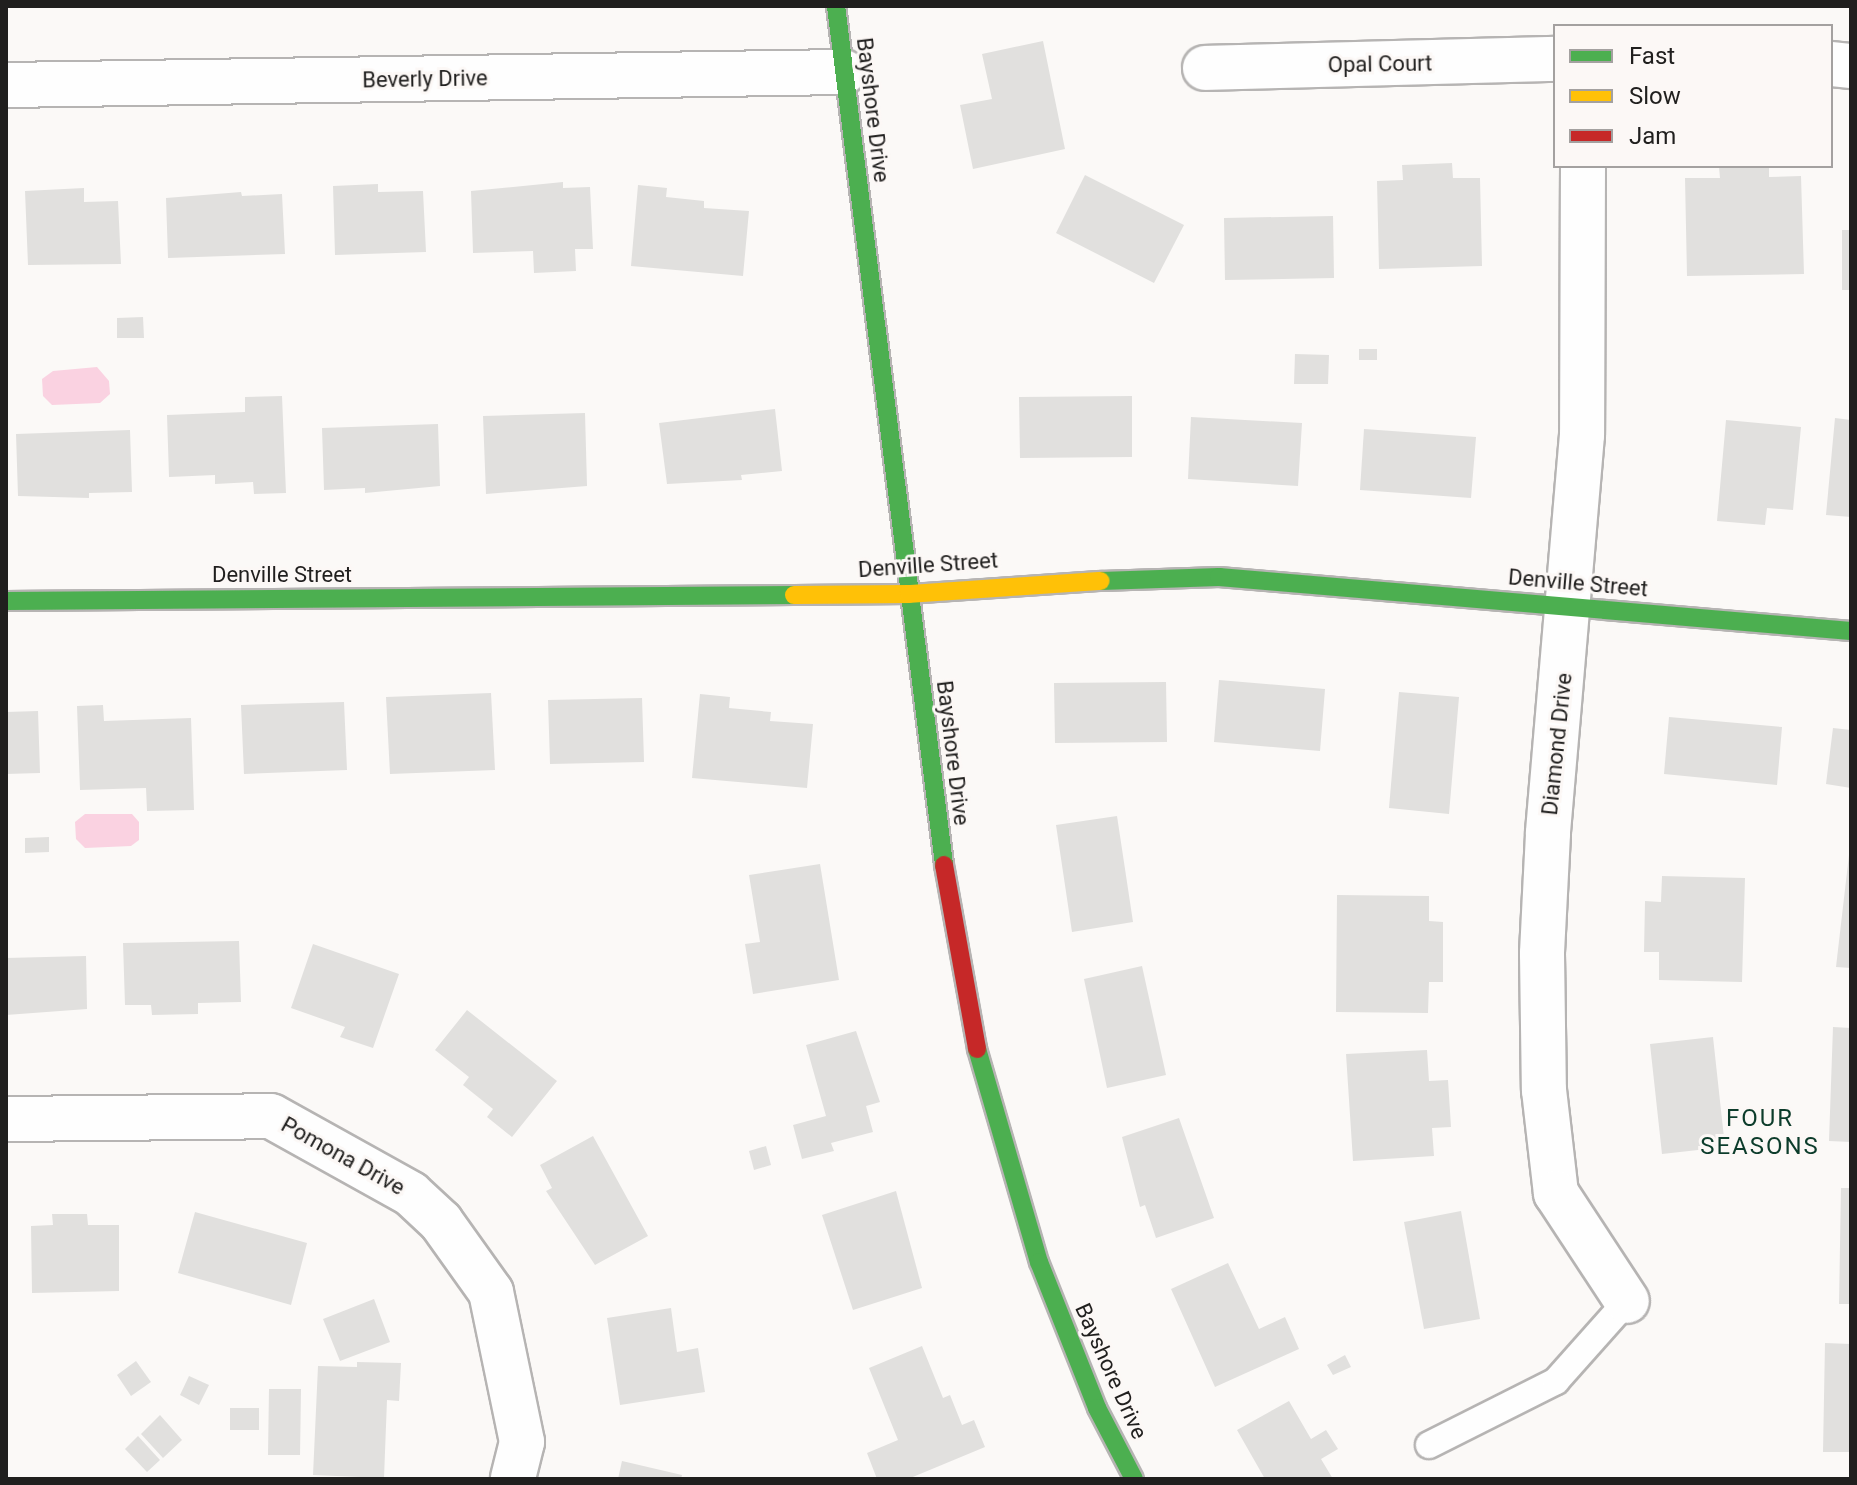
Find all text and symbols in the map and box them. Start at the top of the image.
legend [1553,24,1833,168]
street label: Bayshore Drive [851,36,895,184]
text: Fast [1629,42,1675,70]
street label: Opal Court [1328,50,1432,78]
street label: Beverly Drive [362,65,488,93]
text: Slow [1629,82,1681,110]
text: Jam [1629,122,1676,150]
street label: Denville Street [857,547,999,583]
street label: Denville Street [212,562,352,588]
street label: Denville Street [1507,564,1649,602]
street label: Diamond Drive [1536,671,1578,817]
street label: Bayshore Drive [931,679,975,827]
district label: FOUR SEASONS [1700,1105,1820,1161]
street label: Pomona Drive [277,1111,409,1201]
street label: Bayshore Drive [1069,1299,1153,1443]

